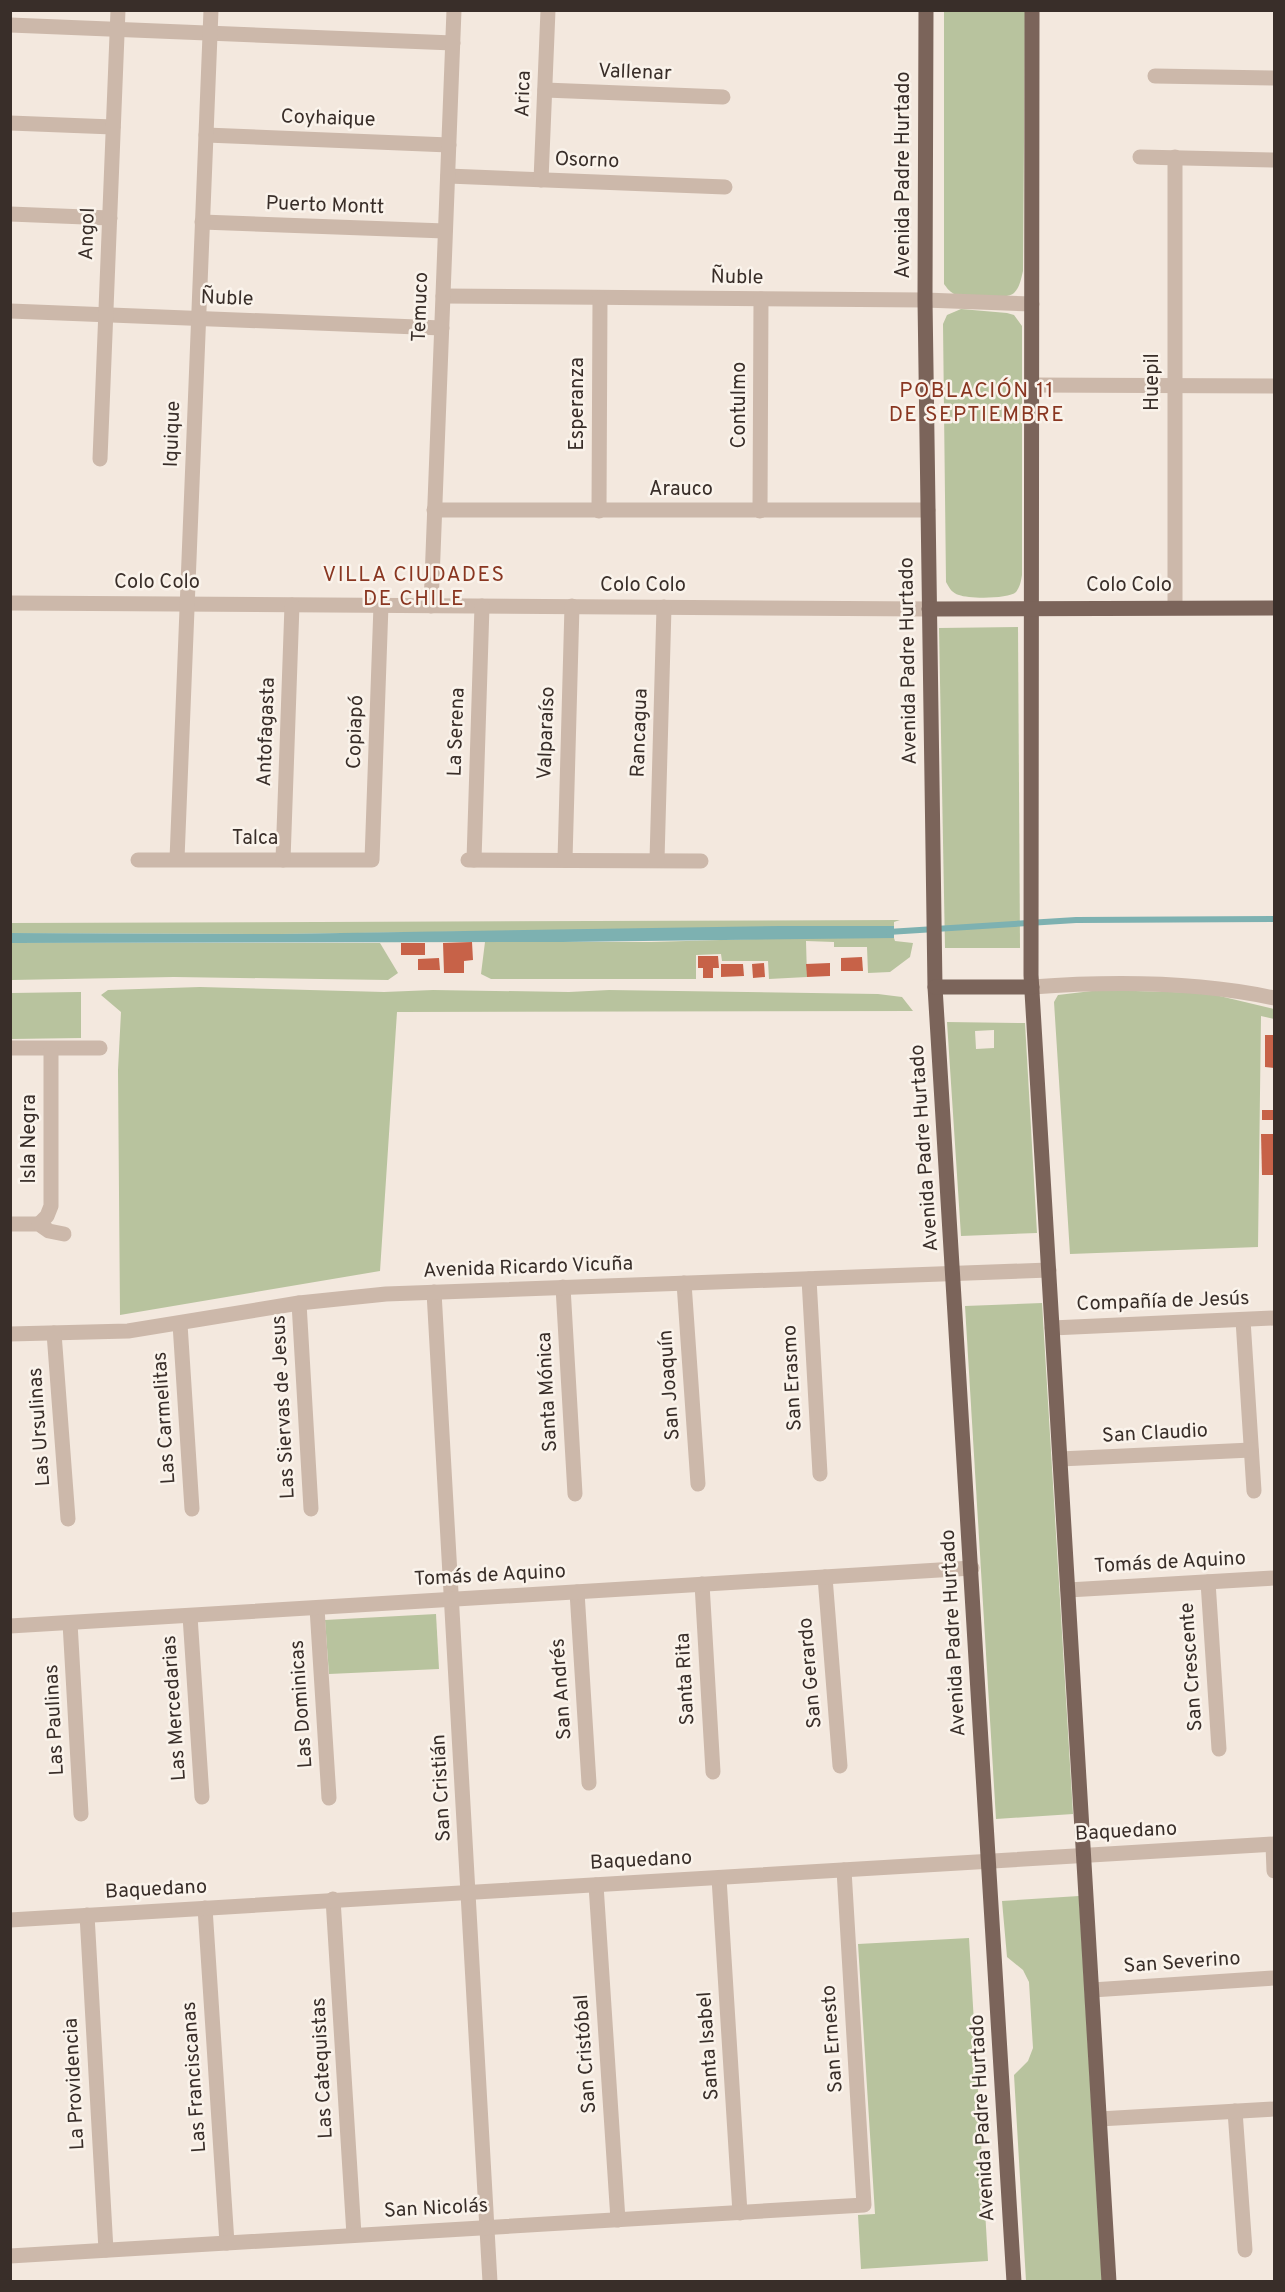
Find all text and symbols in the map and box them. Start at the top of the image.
street label: Vallenar [598,59,672,87]
street label: Arica [510,70,538,118]
street label: Avenida Padre Hurtado [891,71,917,279]
street label: Coyhaique [280,104,376,134]
street label: Osorno [554,147,620,175]
street label: Puerto Montt [265,191,385,221]
street label: Angol [74,207,102,261]
street label: Ñuble [710,264,764,291]
street label: Temuco [407,271,435,343]
street label: Ñuble [200,284,254,313]
street label: Huepil [1140,353,1166,411]
street label: Esperanza [565,357,591,451]
street label: Contulmo [727,361,753,449]
district label: POBLACIÓN 11 DE SEPTIEMBRE [889,377,1065,429]
street label: Iquique [159,400,187,468]
street label: Arauco [649,477,713,503]
street label: Avenida Padre Hurtado [894,557,924,765]
district label: VILLA CIUDADES DE CHILE [323,562,505,613]
street label: Colo Colo [114,570,200,596]
street label: Colo Colo [600,573,686,599]
street label: Colo Colo [1086,573,1172,599]
street label: Antofagasta [252,677,282,787]
street label: Valparaíso [532,686,562,780]
street label: La Serena [442,687,472,777]
street label: Rancagua [625,688,655,778]
street label: Copiapó [342,695,370,769]
street label: Talca [232,826,278,852]
street label: Avenida Padre Hurtado [905,1044,945,1252]
street label: Isla Negra [17,1094,43,1184]
street label: Avenida Ricardo Vicuña [423,1251,633,1285]
street label: Compañía de Jesús [1076,1286,1250,1318]
street label: Las Siervas de Jesus [266,1314,302,1500]
street label: San Erasmo [777,1324,809,1432]
street label: San Joaquín [653,1329,687,1441]
street label: Santa Mónica [532,1331,564,1453]
street label: Las Carmelitas [147,1351,183,1485]
street label: Las Ursulinas [23,1367,57,1487]
street label: San Claudio [1101,1418,1209,1450]
street label: Avenida Padre Hurtado [936,1529,972,1737]
street label: Tomás de Aquino [1093,1546,1247,1580]
street label: Tomás de Aquino [413,1559,567,1593]
street label: San Crescente [1175,1602,1209,1732]
street label: San Gerardo [793,1616,829,1730]
street label: Santa Rita [671,1632,701,1726]
street label: Las Mercedarias [157,1634,193,1782]
street label: San Andrés [545,1637,579,1741]
street label: Las Dominicas [285,1639,319,1769]
street label: Las Paulinas [39,1664,71,1776]
street label: San Cristián [426,1734,458,1842]
street label: Baquedano [1074,1816,1178,1848]
street label: Baquedano [589,1845,693,1877]
street label: Baquedano [104,1874,208,1906]
street label: San Severino [1123,1946,1241,1980]
street label: San Ernesto [816,1984,850,2094]
street label: Santa Isabel [692,1991,726,2101]
street label: San Cristóbal [569,1994,603,2114]
street label: Las Catequistas [306,1997,340,2139]
street label: Las Franciscanas [177,2001,213,2153]
street label: Avenida Padre Hurtado [965,2014,1001,2222]
street label: La Providencia [59,2017,91,2151]
street label: San Nicolás [383,2193,489,2225]

